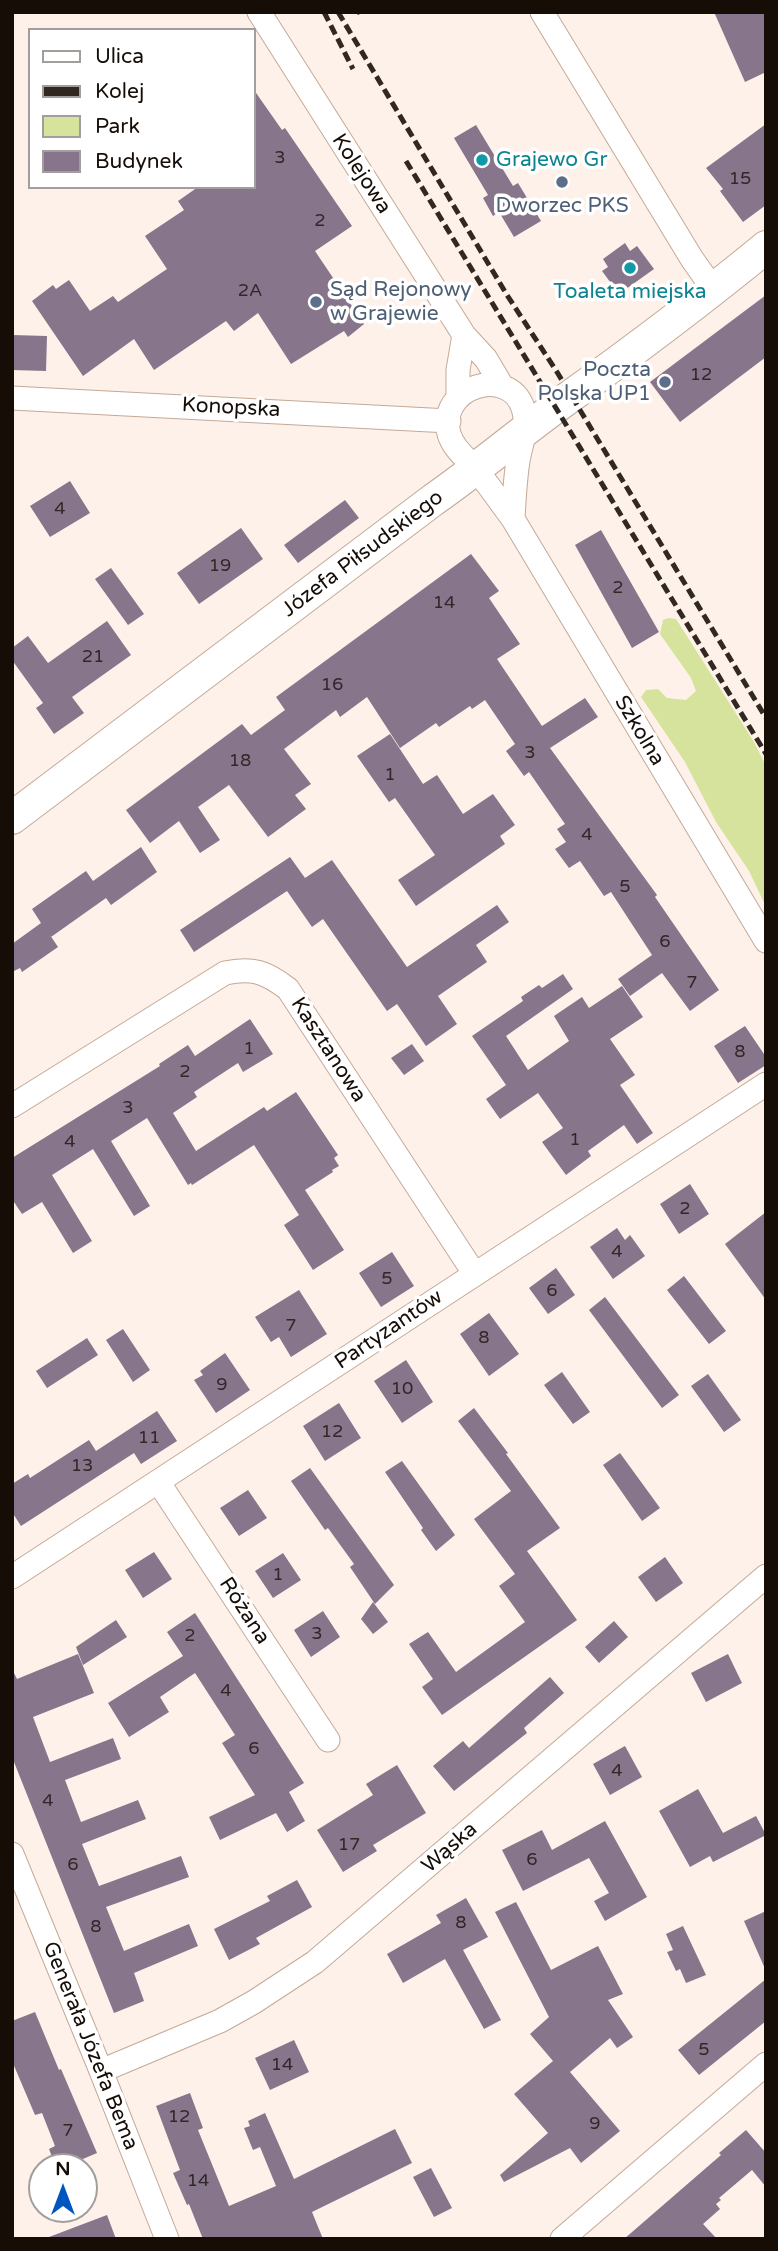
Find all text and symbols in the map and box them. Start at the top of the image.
legend [28,28,256,189]
text: Ulica [95,44,144,69]
text: Kolej [95,79,144,104]
text: Park [95,114,140,139]
street label: Kolejowa [326,129,396,219]
house number: 3 [274,147,286,169]
place label: Grajewo Gr [496,147,608,173]
text: Budynek [95,149,183,174]
marker: Grajewo Gr [474,152,490,168]
house number: 15 [729,168,751,190]
marker: Dworzec PKS [554,174,570,190]
place label: Dworzec PKS [495,193,629,219]
house number: 2 [314,210,326,232]
marker: Toaleta miejska [622,260,638,276]
place label: Sąd Rejonowy w Grajewie [330,277,472,327]
place label: Toaleta miejska [553,279,707,305]
house number: 2A [238,280,262,302]
marker: Sąd Rejonowy w Grajewie [308,294,324,310]
place label: Poczta Polska UP1 [537,357,651,407]
house number: 12 [690,364,712,386]
marker: Poczta Polska UP1 [657,374,673,390]
street label: Konopska [181,393,281,423]
street label: Józefa Piłsudskiego [277,485,449,623]
house number: 4 [54,498,66,520]
house number: 19 [209,555,231,577]
house number: 2 [612,577,624,599]
house number: 14 [433,592,455,614]
house number: 21 [82,646,104,668]
house number: 16 [321,674,343,696]
street label: Szkolna [608,691,670,771]
house number: 3 [524,742,536,764]
house number: 18 [229,750,251,772]
house number: 1 [384,764,396,786]
house number: 4 [581,824,593,846]
house number: 5 [619,876,631,898]
house number: 6 [659,931,671,953]
house number: 7 [686,972,698,994]
street label: Kasztanowa [285,993,371,1107]
house number: 1 [243,1038,255,1060]
house number: 8 [734,1041,746,1063]
house number: 2 [179,1061,191,1083]
house number: 3 [122,1097,134,1119]
house number: 1 [569,1129,581,1151]
house number: 4 [64,1131,76,1153]
house number: 2 [679,1198,691,1220]
house number: 4 [611,1241,623,1263]
house number: 5 [381,1268,393,1290]
house number: 6 [546,1280,558,1302]
street label: Partyzantów [330,1285,448,1375]
house number: 7 [285,1315,297,1337]
house number: 8 [478,1327,490,1349]
house number: 9 [216,1374,228,1396]
house number: 10 [391,1378,413,1400]
house number: 12 [321,1421,343,1443]
house number: 11 [138,1427,160,1449]
house number: 13 [71,1455,93,1477]
house number: 1 [272,1564,284,1586]
street label: Różana [213,1573,275,1649]
house number: 3 [311,1623,323,1645]
house number: 2 [184,1625,196,1647]
house number: 4 [220,1680,232,1702]
house number: 6 [248,1738,260,1760]
house number: 4 [611,1760,623,1782]
house number: 4 [42,1790,54,1812]
street label: Wąska [417,1817,483,1879]
house number: 17 [338,1834,360,1856]
house number: 6 [526,1849,538,1871]
house number: 6 [67,1854,79,1876]
house number: 8 [455,1912,467,1934]
house number: 8 [90,1916,102,1938]
street label: Generała Józefa Bema [37,1938,143,2154]
house number: 5 [698,2039,710,2061]
house number: 14 [271,2054,293,2076]
house number: 12 [168,2106,190,2128]
house number: 9 [589,2113,601,2135]
house number: 7 [62,2120,74,2142]
north arrow [28,2153,98,2223]
text: N [55,2158,71,2180]
house number: 14 [187,2170,209,2192]

